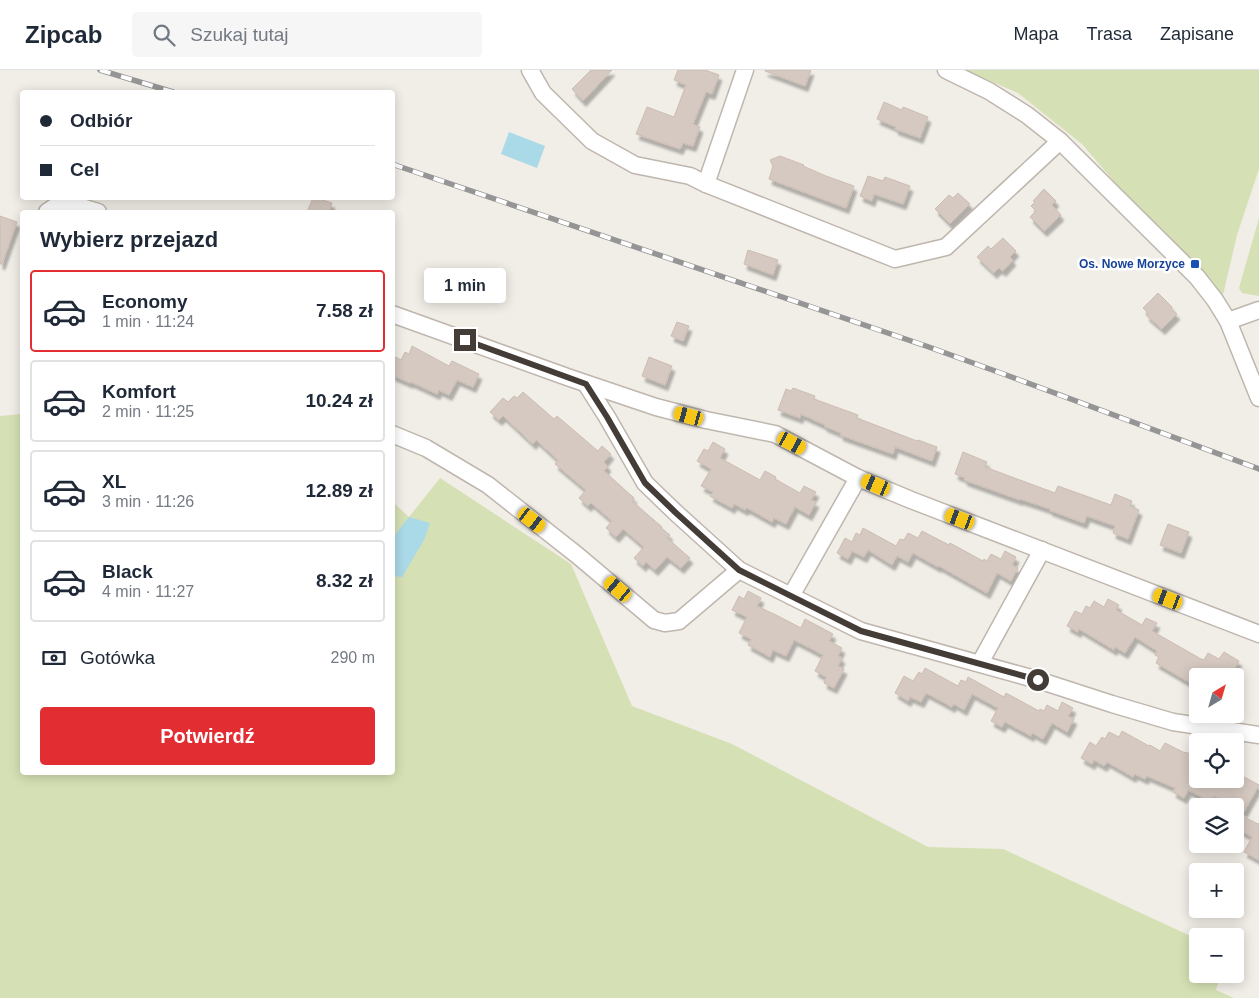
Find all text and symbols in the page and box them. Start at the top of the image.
search box [132,12,482,57]
text: Zipcab [25,21,102,48]
icon: search [150,21,178,49]
text: Szukaj tutaj [190,24,289,45]
text: Mapa [1014,24,1059,44]
text: Trasa [1087,24,1132,44]
text: Zapisane [1160,24,1234,44]
text: Odbiór [70,110,132,131]
text: Cel [70,159,100,180]
text: Wybierz przejazd [40,227,218,252]
place label: Os. Nowe Morzyce [1079,257,1185,271]
marker: Os. Nowe Morzyce [1189,258,1201,270]
callout: 1 min [424,268,506,302]
text: 1 min [444,277,486,294]
icon: car [42,289,87,334]
text: Economy [102,291,188,312]
text: 7.58 zł [316,300,373,321]
text: 1 min · 11:24 [102,313,194,330]
route end [454,329,476,351]
icon: car [42,379,87,424]
text: Komfort [102,381,176,402]
text: 10.24 zł [305,390,373,411]
text: 2 min · 11:25 [102,403,194,420]
car [672,405,705,427]
car [775,429,808,457]
icon: car [42,469,87,514]
text: XL [102,471,126,492]
car [859,472,892,498]
text: 12.89 zł [305,480,373,501]
text: 3 min · 11:26 [102,493,194,510]
car [515,505,548,535]
car [943,507,976,531]
icon: car [42,559,87,604]
text: Black [102,561,153,582]
text: 8.32 zł [316,570,373,591]
car [601,574,634,604]
text: 4 min · 11:27 [102,583,194,600]
car [1151,587,1184,611]
icon: cash [40,644,68,672]
text: Gotówka [80,647,155,668]
text: 290 m [331,649,375,666]
north arrow [1189,668,1244,722]
map controls [1189,668,1244,983]
route start [1027,669,1049,691]
button: Potwierdź [40,707,375,765]
button: locate [1189,733,1244,788]
button: layers [1189,798,1244,853]
button: + [1189,863,1244,918]
button: − [1189,928,1244,983]

